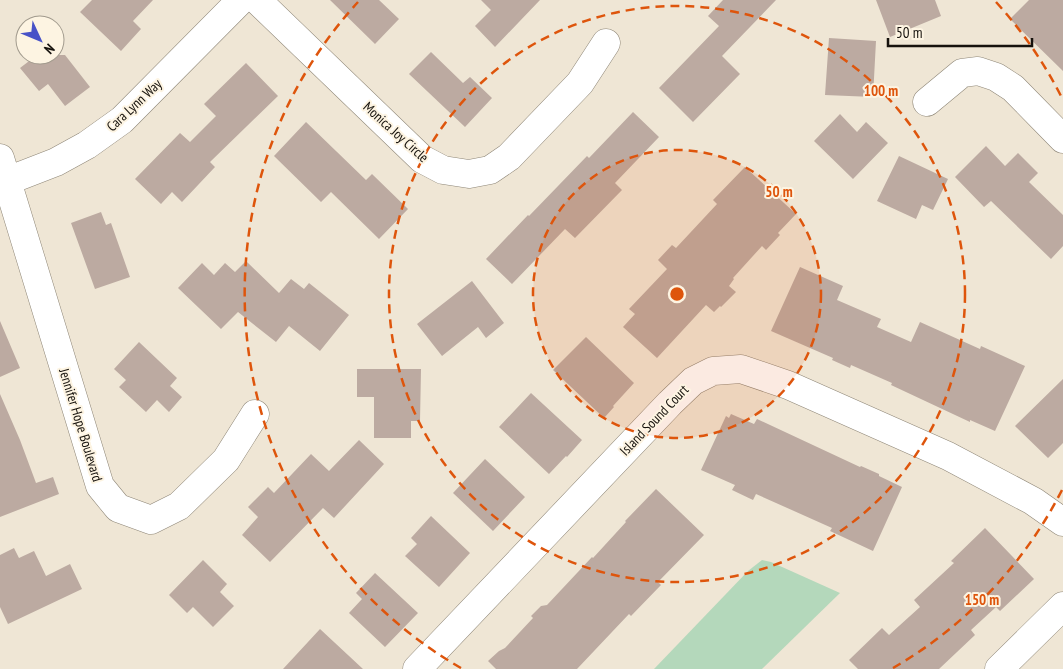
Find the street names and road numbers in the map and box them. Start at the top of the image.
street label: Cara Lynn Way [103,74,166,135]
street label: Monica Joy Circle [359,98,433,166]
street label: Jennifer Hope Boulevard [55,365,107,484]
street label: Island Sound Court [616,381,692,459]

